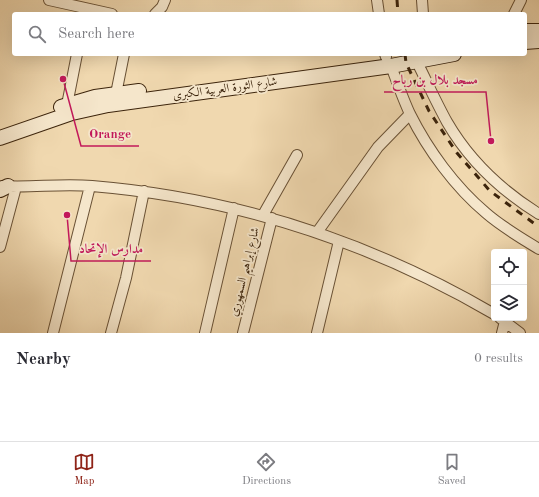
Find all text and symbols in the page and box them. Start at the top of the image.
search box [12,12,527,56]
icon: search [26,23,48,45]
text: Search here [58,27,135,42]
callout: مسجد بلال بن رباح [384,67,486,92]
text: مسجد بلال بن رباح [392,73,478,92]
street label: شارع الثورة العربية الكبرى [172,75,279,106]
callout: Orange [81,121,139,146]
text: Orange [89,128,131,141]
street label: شارع إبراهيم السمهوري [228,226,267,319]
callout: مدارس الإتحاد [71,236,151,261]
text: مدارس الإتحاد [79,242,143,258]
map controls [491,249,527,321]
button: locate [491,249,527,285]
button: layers [491,285,527,321]
text: Nearby [16,351,71,368]
text: 0 results [474,352,523,365]
tab: Map [73,451,95,489]
tab: Directions [242,451,291,489]
tab: Saved [438,451,466,489]

